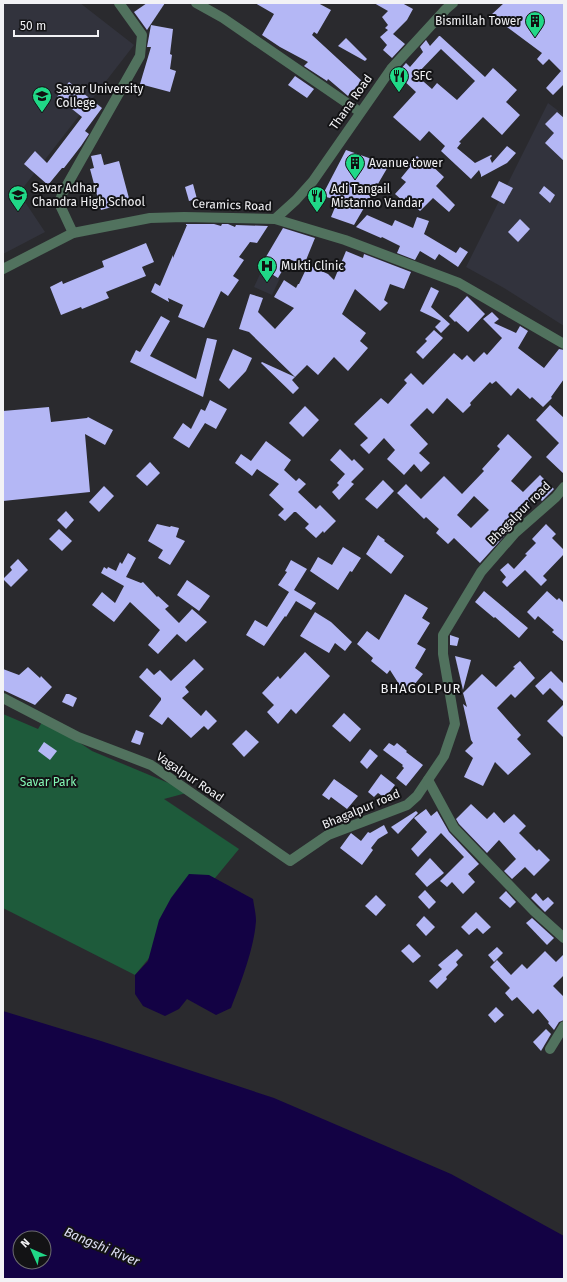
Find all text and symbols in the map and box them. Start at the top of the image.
building icon: Bismillah Tower [524,10,546,38]
scale bar [14,12,98,38]
place label: Bismillah Tower [435,14,521,28]
text: 50 m [20,19,46,33]
restaurant icon: SFC [388,65,410,93]
place label: SFC [413,69,432,83]
street label: Thana Road [327,72,375,132]
place label: Savar University College [56,82,143,110]
school or university icon: Savar University College [31,85,53,113]
building icon: Avanue tower [344,152,366,180]
place label: Avanue tower [369,156,443,170]
place label: Savar Adhar Chandra High School [32,181,146,209]
place label: Adi Tangail Mistanno Vandar [331,182,423,210]
school or university icon: Savar Adhar Chandra High School [7,184,29,212]
restaurant icon: Adi Tangail Mistanno Vandar [306,185,328,213]
street label: Ceramics Road [192,197,272,213]
hospital icon: Mukti Clinic [256,255,278,283]
place label: Mukti Clinic [281,259,344,273]
street label: Bhagalpur road [485,479,553,547]
district label: BHAGOLPUR [381,681,461,696]
street label: Vagalpur Road [154,749,226,805]
park label: Savar Park [20,775,77,789]
street label: Bhagalpur road [320,786,402,832]
water label: Bangshi River [62,1224,143,1269]
north arrow [12,1230,52,1270]
text: N [18,1236,32,1250]

